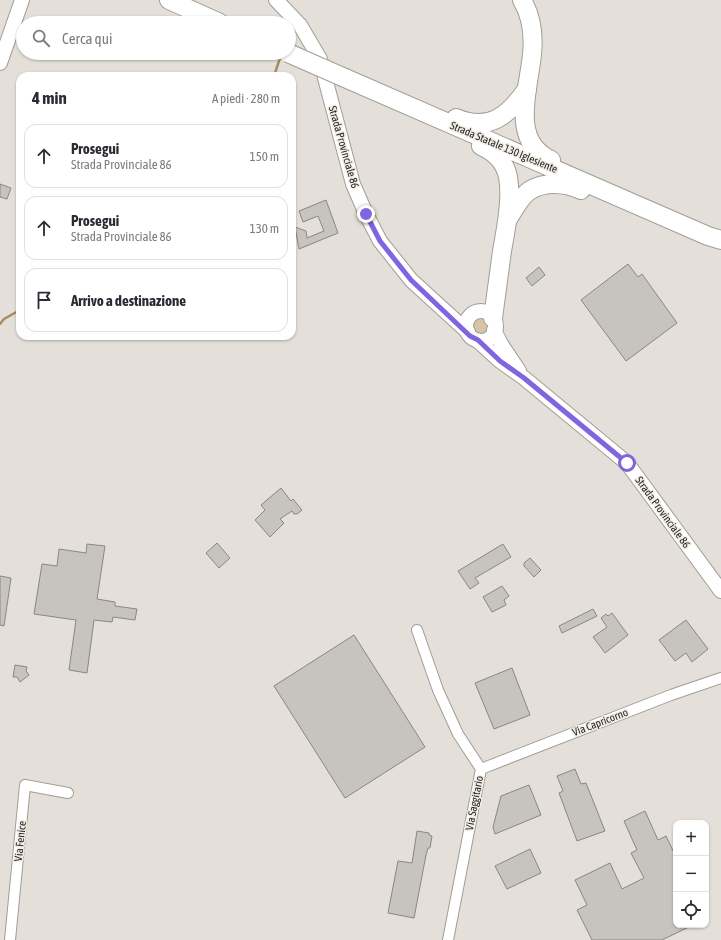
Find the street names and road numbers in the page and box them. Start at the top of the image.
street label: Strada Provinciale 86 [326,104,362,190]
street label: Strada Statale 130 Iglesiente [449,119,559,175]
street label: Strada Provinciale 86 [633,474,693,550]
street label: Via Capricorno [570,706,630,738]
street label: Via Saggitario [463,775,485,831]
street label: Via Fenice [12,820,28,862]

